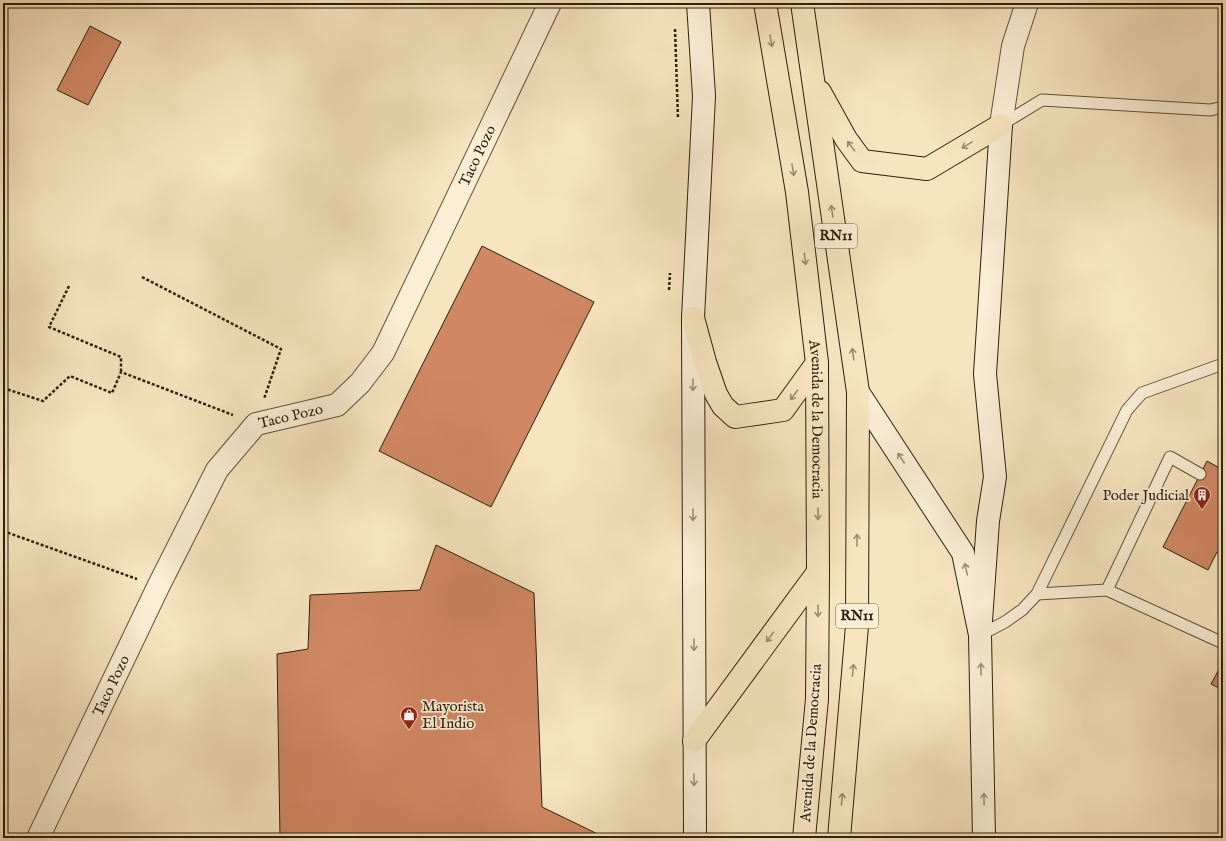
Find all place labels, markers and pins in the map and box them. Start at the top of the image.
building icon: Poder Judicial [1192,485,1212,510]
place label: Poder Judicial [1102,486,1190,505]
place label: Mayorista El Indio [422,697,485,733]
shop icon: Mayorista El Indio [399,705,419,730]

